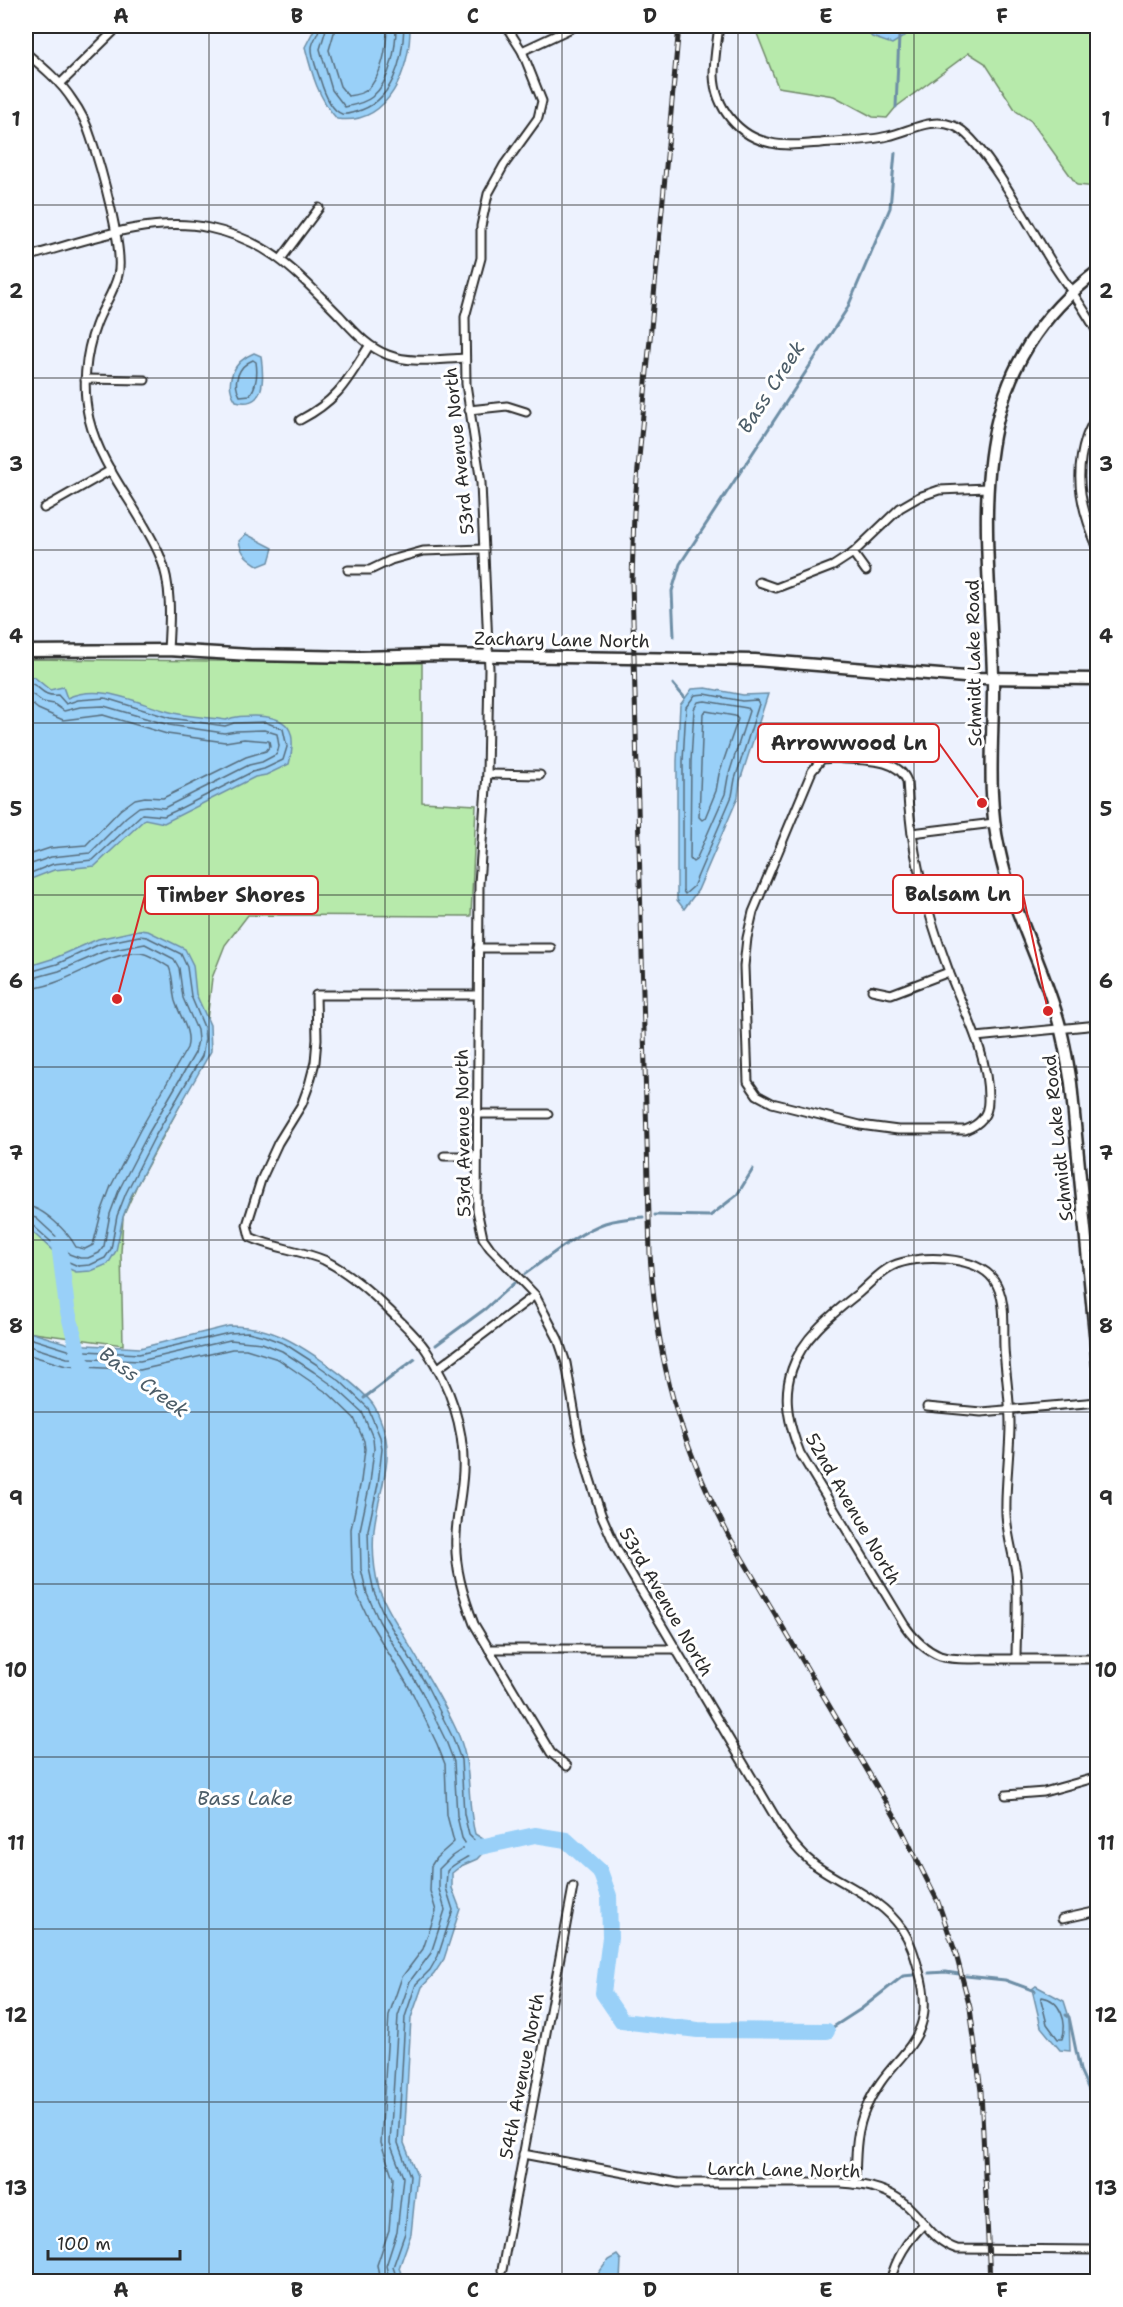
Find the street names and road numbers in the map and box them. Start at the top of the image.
street label: 53rd Avenue North [438,366,480,536]
street label: Schmidt Lake Road [961,579,987,747]
street label: Zachary Lane North [474,626,650,654]
street label: 53rd Avenue North [450,1049,476,1217]
street label: Schmidt Lake Road [1037,1054,1079,1222]
street label: 52nd Avenue North [800,1429,906,1589]
street label: 53rd Avenue North [614,1523,718,1681]
street label: 54th Avenue North [494,1991,550,2161]
street label: Larch Lane North [707,2157,861,2183]

